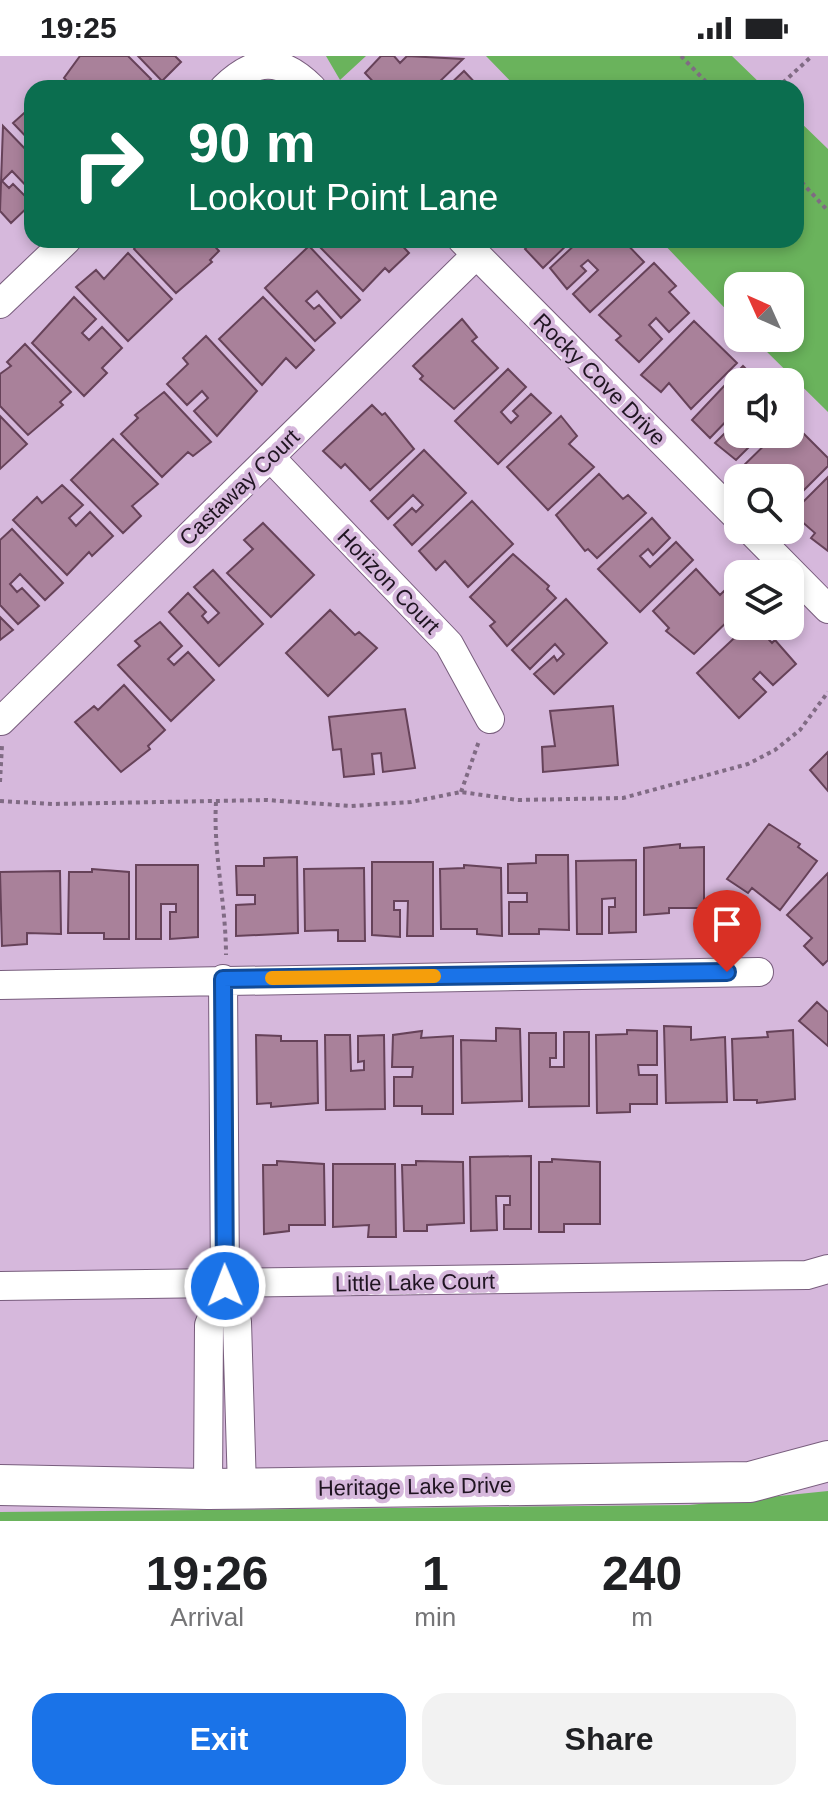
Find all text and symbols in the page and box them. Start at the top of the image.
text: 19:25 [40,11,117,44]
text: 90 m [188,111,316,174]
icon: right [56,112,160,216]
text: Lookout Point Lane [188,177,498,218]
north arrow [724,272,804,352]
map controls [724,272,804,640]
street label: Rocky Cove Drive [529,308,671,450]
button: sound [724,368,804,448]
street label: Castaway Court [174,424,304,551]
button: search [724,464,804,544]
street label: Horizon Court [333,524,445,639]
button: layers [724,560,804,640]
pin [693,890,761,972]
icon: arrive [705,902,749,946]
position arrow [183,1244,267,1328]
street label: Little Lake Court [335,1269,495,1296]
street label: Heritage Lake Drive [318,1472,512,1501]
text: 19:26 [146,1547,269,1600]
text: 1 [422,1547,449,1600]
text: 240 [602,1547,682,1600]
text: Arrival [170,1602,244,1632]
text: min [414,1602,456,1632]
text: m [631,1602,653,1632]
button: Exit [32,1693,406,1785]
button: Share [422,1693,796,1785]

